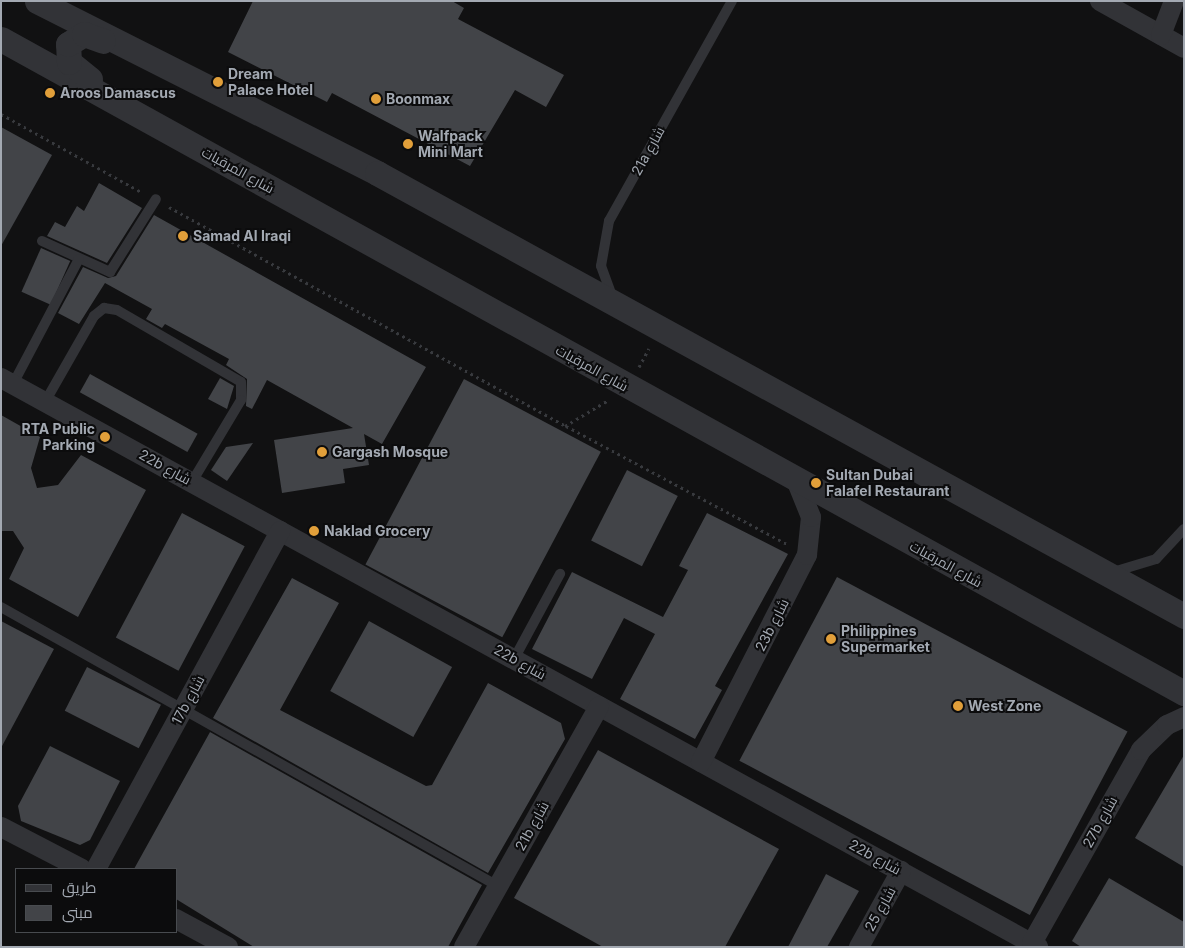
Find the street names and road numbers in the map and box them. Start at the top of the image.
street label: 21a شارع [628,124,668,178]
street label: شارع المرقبات [199,143,277,197]
street label: شارع المرقبات [553,341,631,395]
street label: 22b شارع [136,446,194,488]
street label: شارع المرقبات [907,537,985,591]
street label: 23b شارع [752,596,792,654]
street label: 22b شارع [491,641,549,683]
street label: 17b شارع [168,673,208,727]
street label: 27b شارع [1079,793,1121,851]
street label: 21b شارع [512,798,552,854]
street label: 22b شارع [846,836,904,878]
street label: شارع 25 [861,884,899,934]

